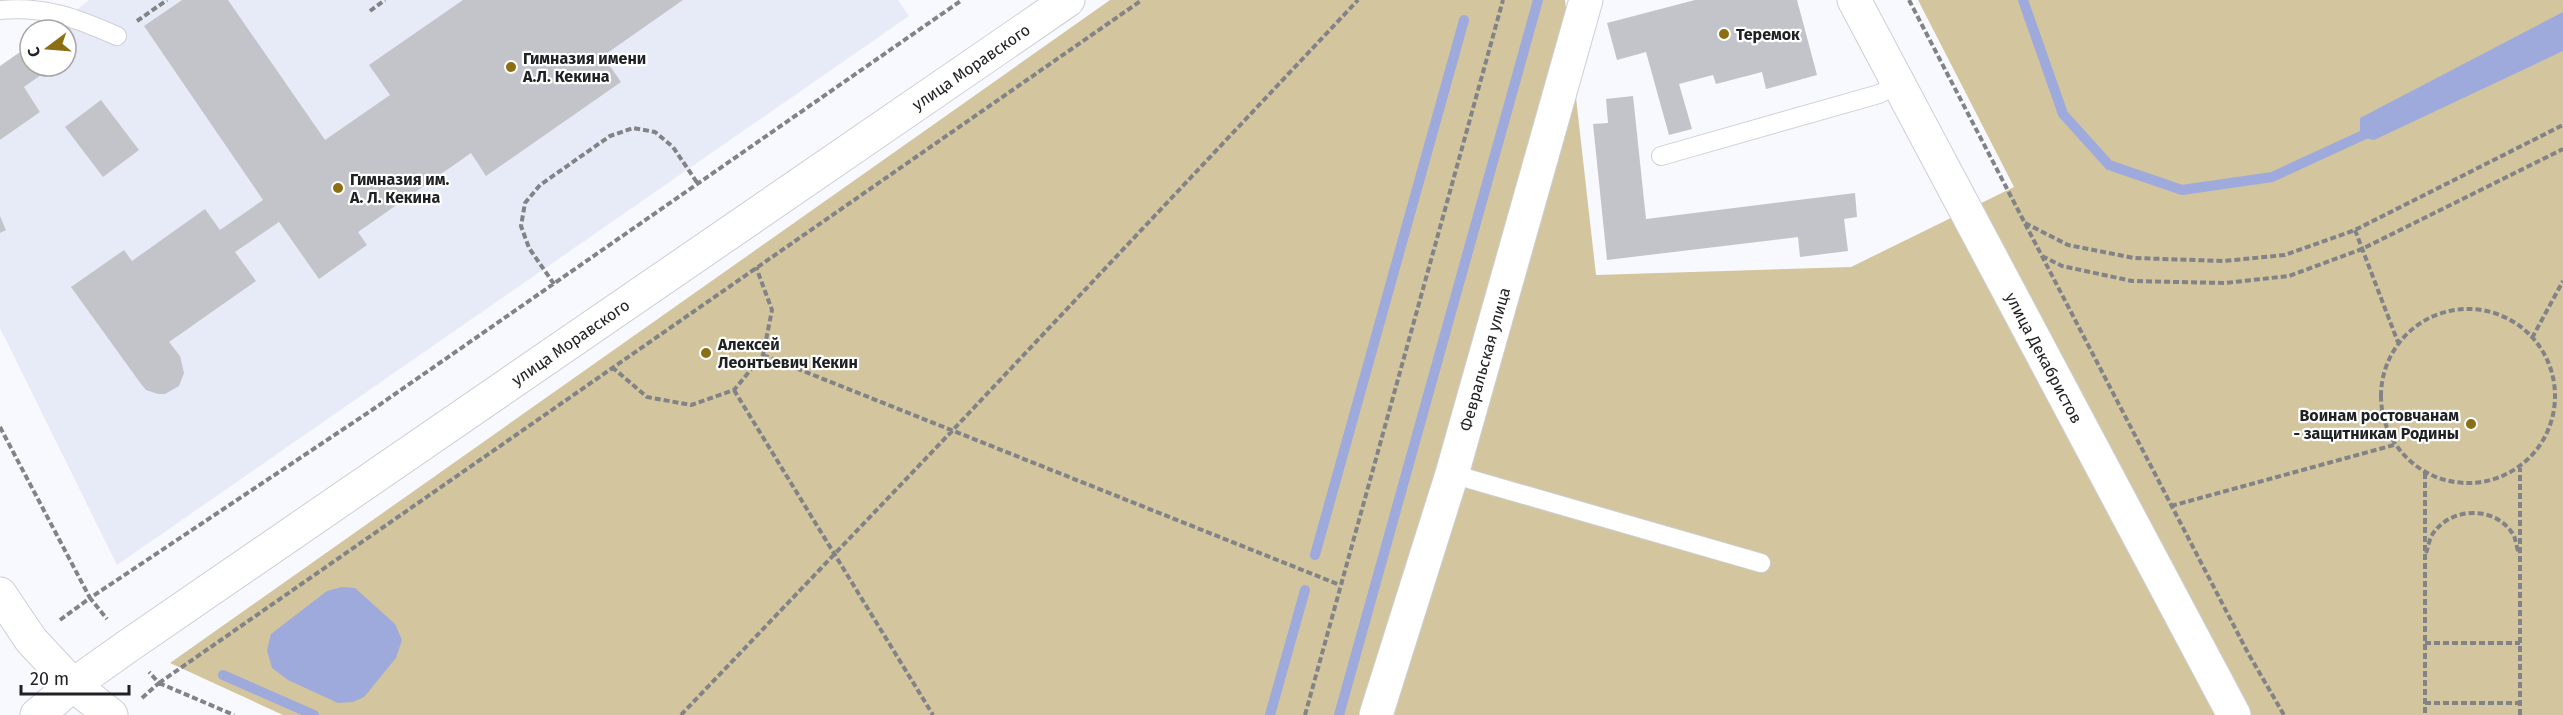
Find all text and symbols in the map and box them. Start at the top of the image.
north arrow [18,18,78,78]
street label: улица Моравского [909,20,1034,114]
place label: Теремок [1736,25,1800,44]
marker: Теремок [1717,27,1731,41]
text: С [23,44,44,59]
place label: Гимназия имени А.Л. Кекина [522,49,646,86]
marker: Гимназия имени А.Л. Кекина [504,60,518,74]
place label: Гимназия им. А. Л. Кекина [349,170,450,207]
marker: Гимназия им. А. Л. Кекина [331,181,345,195]
street label: Февральская улица [1456,285,1514,433]
street label: улица Декабристов [2001,289,2086,427]
street label: улица Моравского [508,295,633,390]
place label: Алексей Леонтьевич Кекин [717,335,858,372]
marker: Алексей Леонтьевич Кекин [699,346,713,360]
place label: Воинам ростовчанам - защитникам Родины [2293,406,2459,443]
marker: Воинам ростовчанам - защитникам Родины [2464,417,2478,431]
scale bar [21,658,129,696]
text: 20 m [30,668,69,690]

